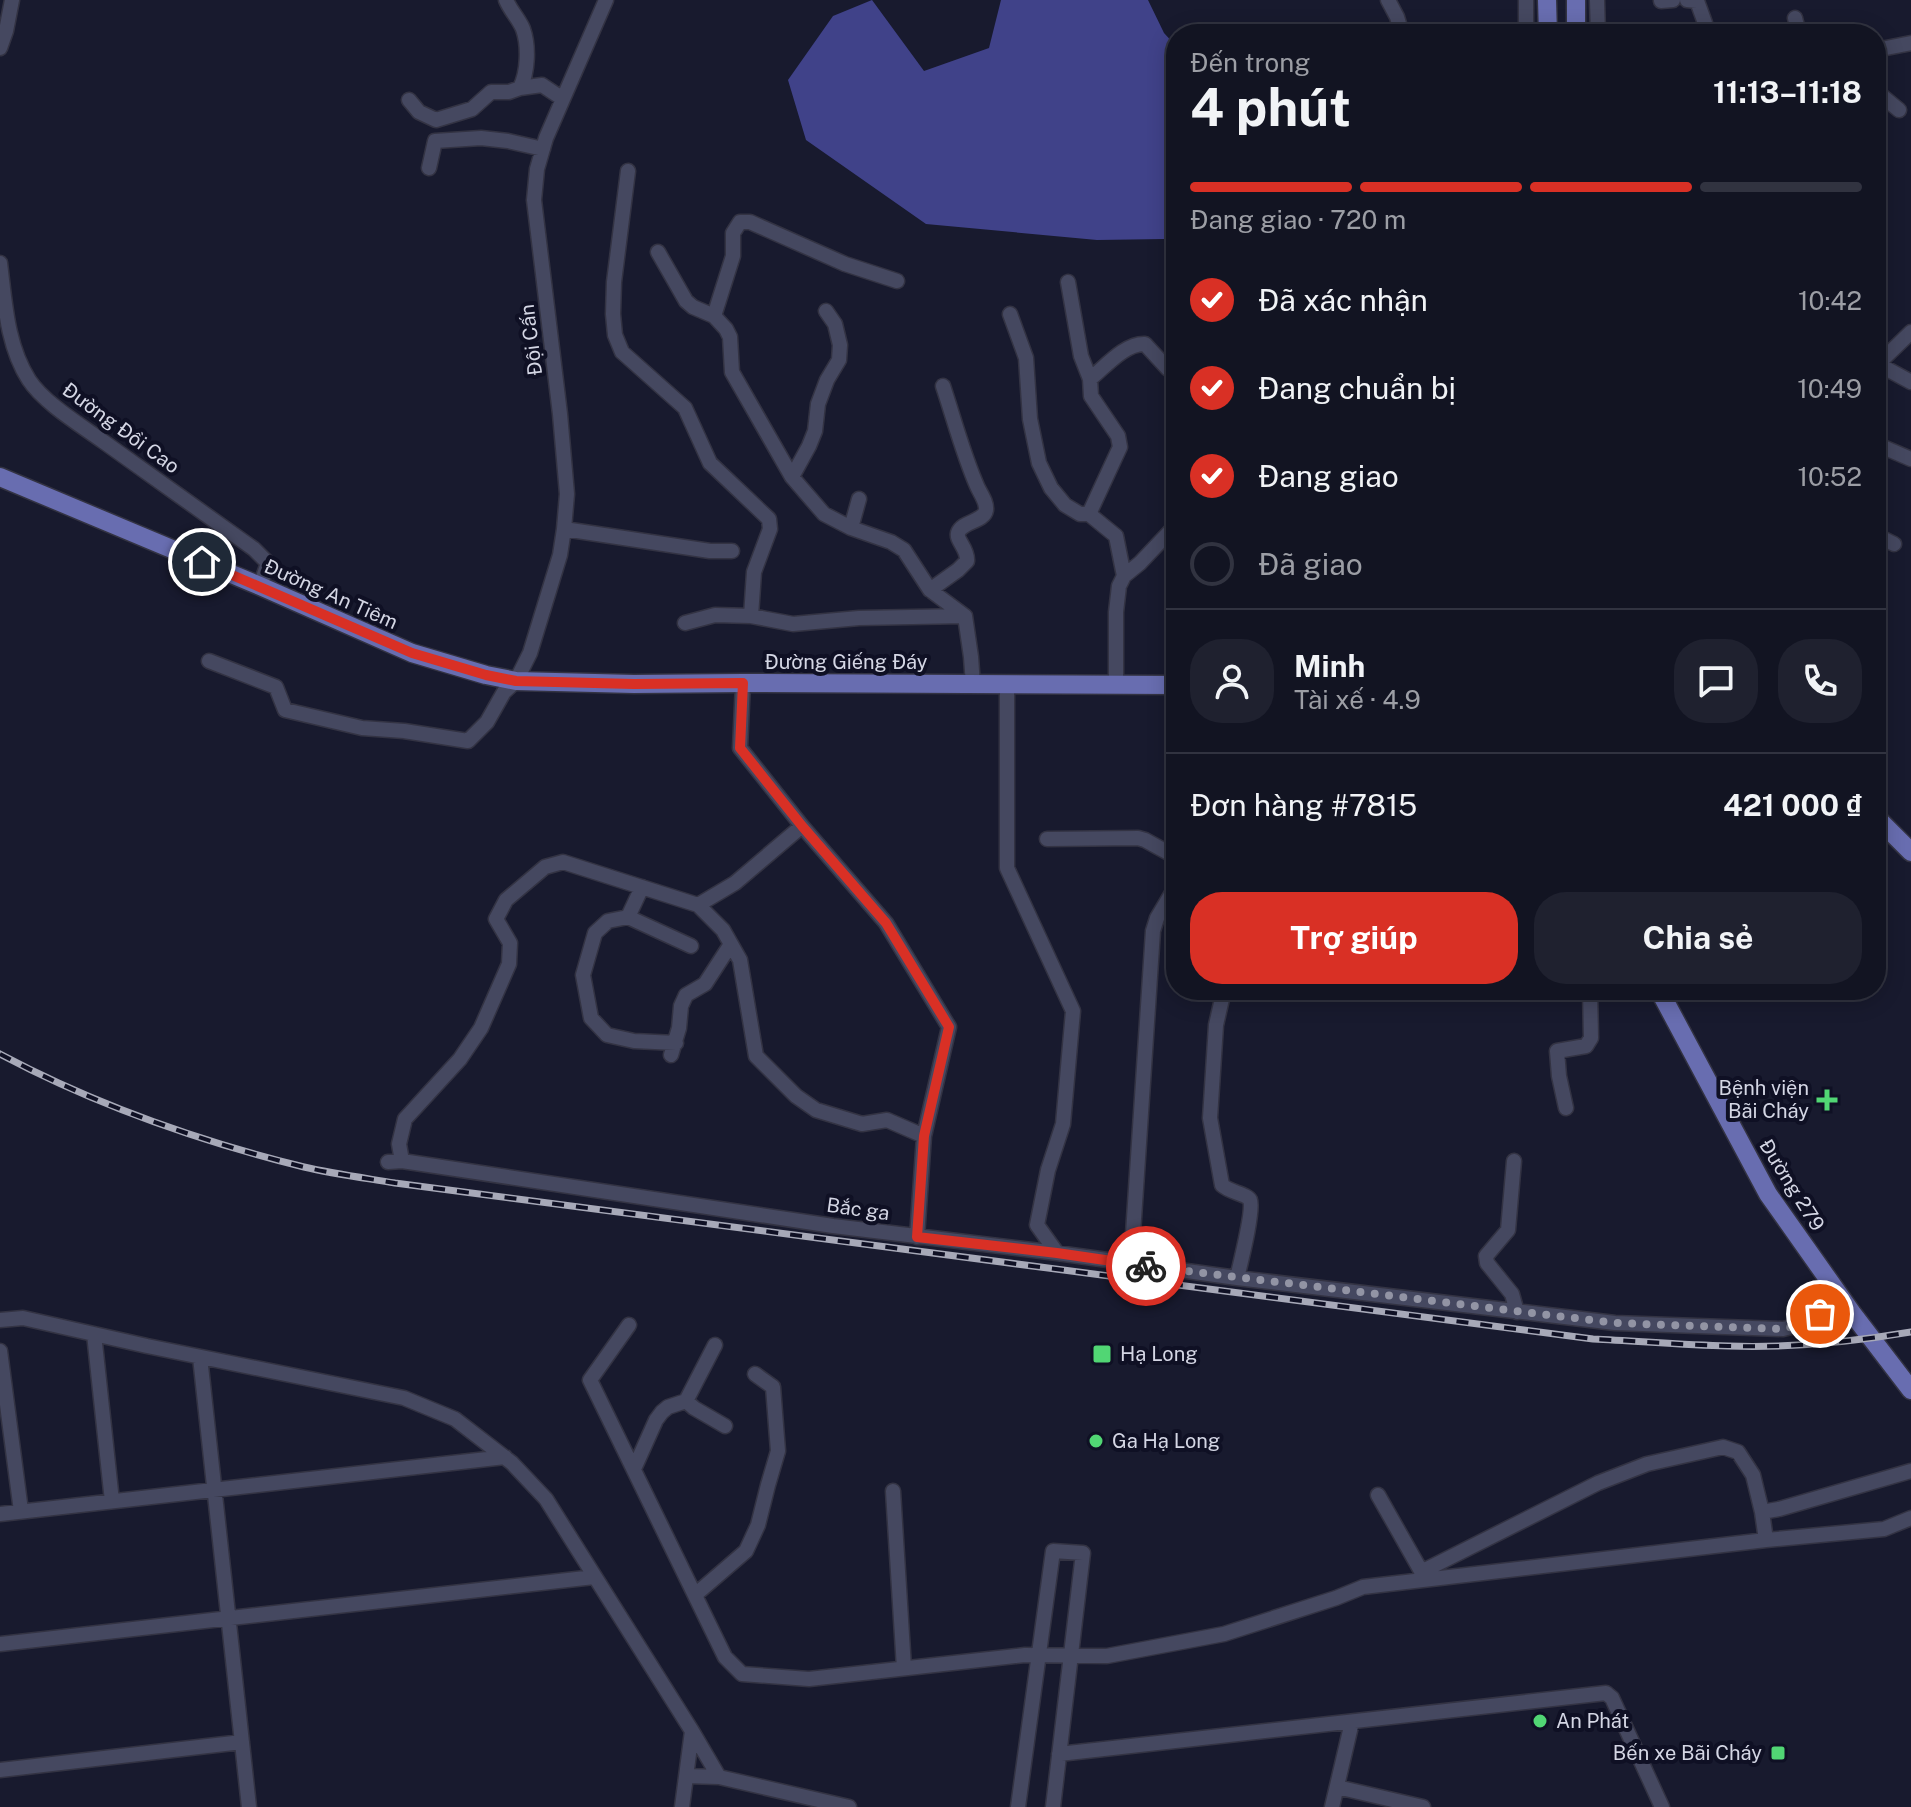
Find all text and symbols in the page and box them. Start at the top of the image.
text: Đến trong [1190,47,1310,78]
text: 11:13–11:18 [1713,74,1862,110]
text: 4 phút [1190,77,1351,138]
text: Đang giao · 720 m [1190,204,1406,235]
icon: check [1190,278,1234,322]
text: Đã xác nhận [1258,282,1428,318]
text: 10:42 [1798,285,1862,316]
street label: Đội Cấn [515,303,547,377]
icon: check [1190,366,1234,410]
text: Đang chuẩn bị [1258,370,1456,406]
text: 10:49 [1797,373,1862,404]
street label: Đường Đồi Cao [58,377,184,479]
icon: check [1190,454,1234,498]
text: Đang giao [1258,458,1399,494]
text: 10:52 [1797,461,1862,492]
pin [168,528,236,596]
icon: home [180,540,224,584]
text: Đã giao [1258,546,1363,582]
street label: Đường An Tiêm [260,554,402,634]
button: person [1190,639,1274,723]
button: chat [1674,639,1758,723]
button: phone [1778,639,1862,723]
text: Minh [1294,648,1365,684]
street label: Đường Giếng Đáy [765,650,928,674]
text: Tài xế · 4.9 [1294,684,1421,715]
text: Đơn hàng #7815 [1190,787,1417,823]
text: 421 000 ₫ [1723,787,1862,823]
button: Trợ giúp [1190,892,1518,984]
button: Chia sẻ [1534,892,1862,984]
place label: Bệnh viện Bãi Cháy [1718,1076,1809,1123]
marker: Bệnh viện Bãi Cháy [1816,1089,1838,1111]
street label: Đường 279 [1754,1135,1830,1235]
street label: Bắc ga [825,1193,891,1225]
courier [1106,1226,1186,1306]
icon: bike [1124,1244,1168,1288]
pin [1786,1280,1854,1348]
icon: bag [1798,1292,1842,1336]
place label: Hạ Long [1120,1342,1198,1366]
marker: Hạ Long [1091,1343,1113,1365]
place label: Ga Hạ Long [1112,1429,1220,1453]
marker: Ga Hạ Long [1087,1432,1105,1450]
place label: An Phát [1556,1709,1629,1733]
marker: An Phát [1531,1712,1549,1730]
place label: Bến xe Bãi Cháy [1613,1741,1762,1765]
marker: Bến xe Bãi Cháy [1769,1744,1787,1762]

